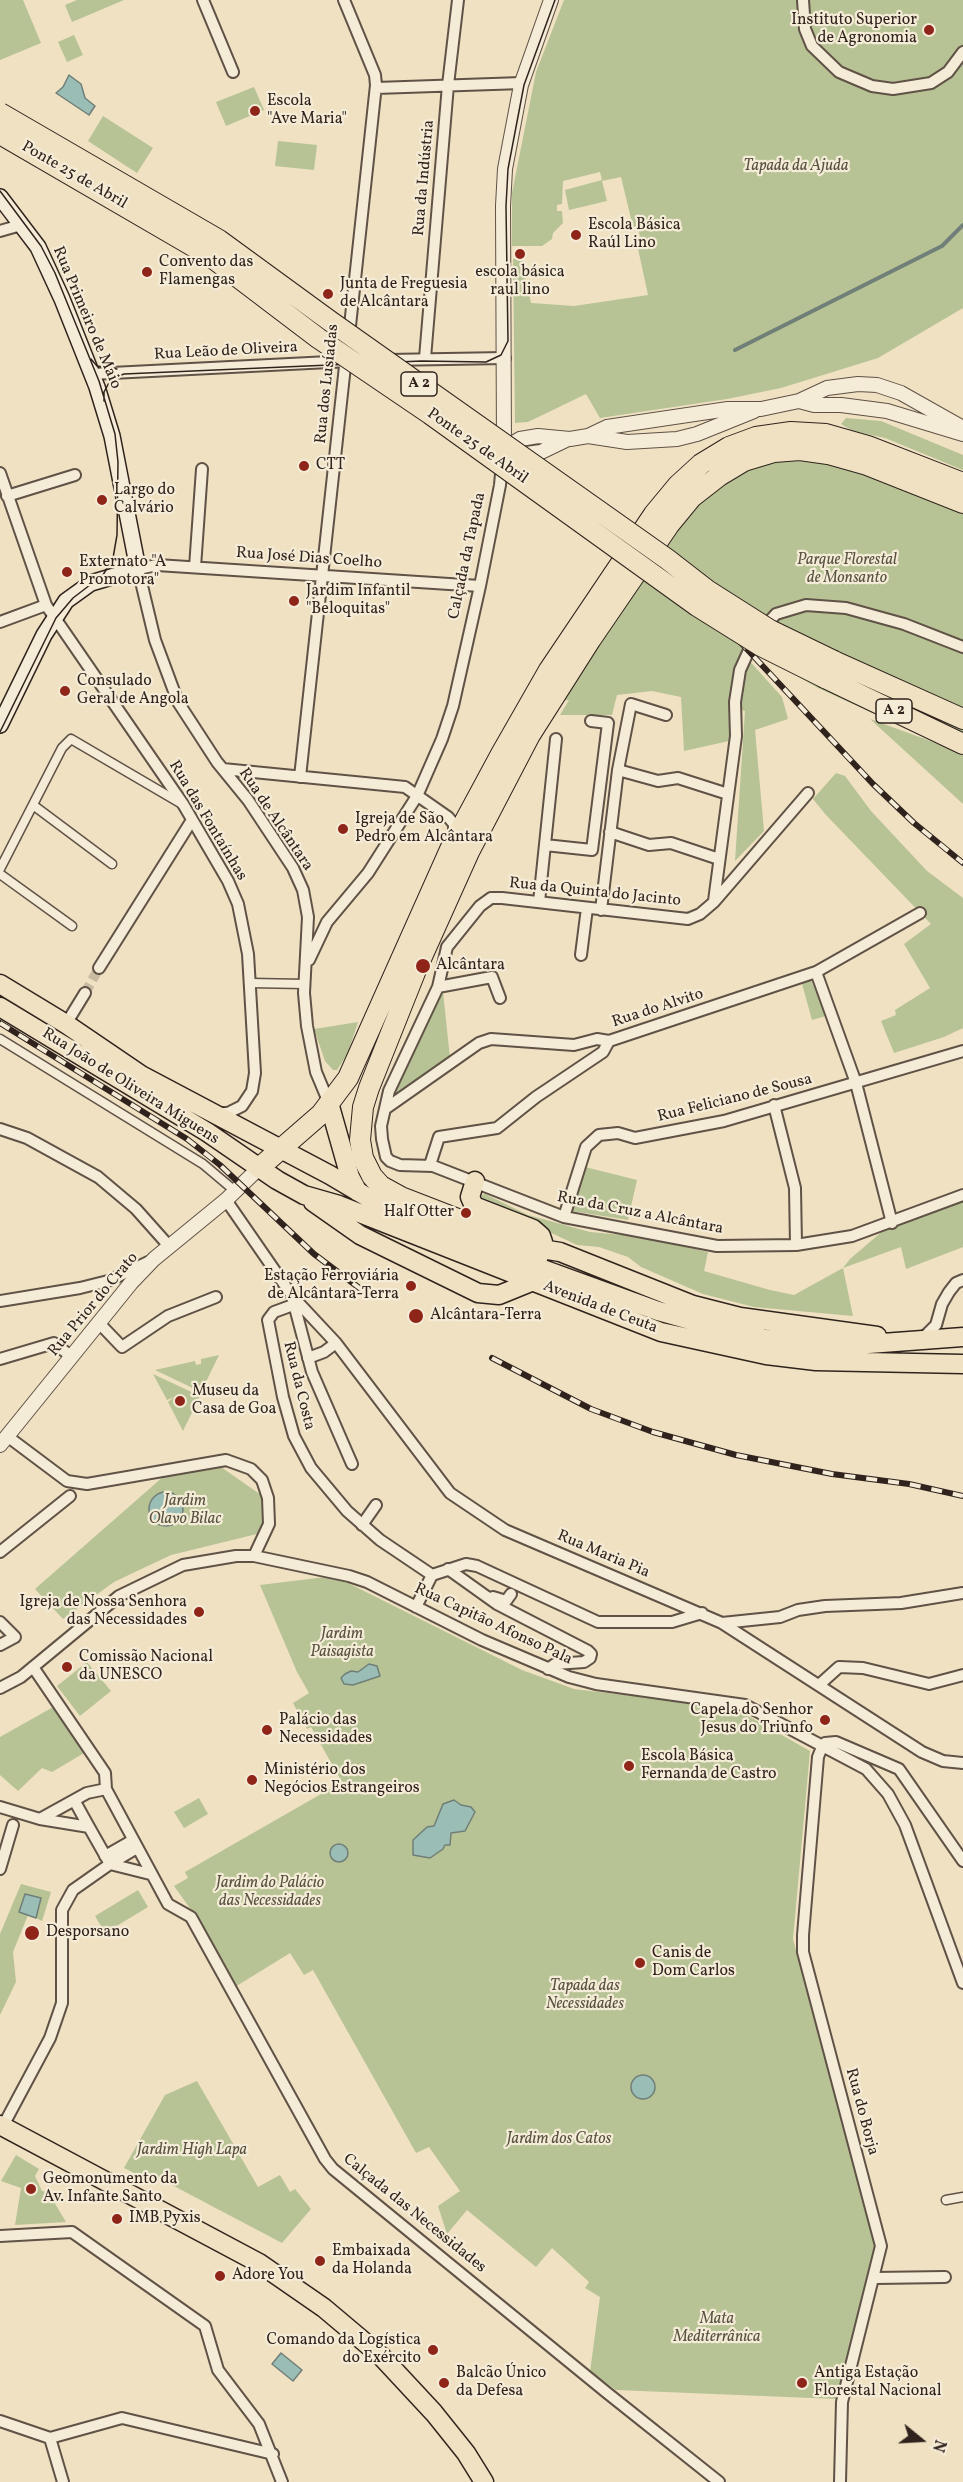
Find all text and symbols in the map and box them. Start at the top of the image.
place label: Instituto Superior de Agronomia [791,11,917,49]
marker: Instituto Superior de Agronomia [922,23,936,37]
place label: Escola "Ave Maria" [267,92,347,130]
marker: Escola "Ave Maria" [248,104,262,118]
street label: Rua da Indústria [410,119,440,237]
street label: Ponte 25 de Abril [18,138,130,214]
park label: Tapada da Ajuda [744,157,848,177]
place label: Escola Básica Raúl Lino [588,216,681,254]
marker: Escola Básica Raúl Lino [569,228,583,242]
street label: Rua Primeiro de Maio [47,244,125,392]
marker: escola básica raul lino [513,247,527,261]
place label: Convento das Flamengas [159,253,253,291]
place label: escola básica raul lino [475,263,565,301]
marker: Convento das Flamengas [140,265,154,279]
place label: Junta de Freguesia de Alcântara [340,275,468,313]
marker: Junta de Freguesia de Alcântara [321,287,335,301]
street label: Rua dos Lusíadas [312,323,344,445]
street label: Rua Leão de Oliveira [154,339,298,365]
road number: A 2 [401,372,437,396]
street label: Ponte 25 de Abril [423,405,531,489]
place label: CTT [316,456,345,476]
marker: CTT [297,459,311,473]
place label: Largo do Calvário [114,481,175,519]
street label: Calçada da Tapada [445,491,491,621]
marker: Largo do Calvário [95,493,109,507]
street label: Rua José Dias Coelho [235,544,383,574]
park label: Parque Florestal de Monsanto [797,551,897,589]
place label: Externato "A Promotora" [79,553,166,591]
marker: Externato "A Promotora" [60,565,74,579]
place label: Jardim Infantil "Beloquitas" [306,582,411,620]
marker: Jardim Infantil "Beloquitas" [287,594,301,608]
place label: Consulado Geral de Angola [77,672,189,710]
marker: Consulado Geral de Angola [58,684,72,698]
road number: A 2 [876,699,912,723]
street label: Rua das Fontaínhas [164,757,250,885]
street label: Rua de Alcântara [234,765,316,875]
place label: Igreja de São Pedro em Alcântara [355,810,493,848]
marker: Igreja de São Pedro em Alcântara [336,822,350,836]
street label: Rua da Quinta do Jacinto [508,874,682,912]
place label: Alcântara [436,956,505,976]
marker: Alcântara [414,957,432,975]
street label: Rua do Alvito [610,985,706,1033]
street label: Rua João de Oliveira Miguens [38,1025,222,1149]
street label: Rua Feliciano de Sousa [656,1070,814,1128]
street label: Rua da Cruz a Alcântara [555,1188,725,1240]
place label: Half Otter [384,1203,454,1223]
marker: Half Otter [459,1206,473,1220]
street label: Rua Prior do Crato [45,1249,143,1361]
place label: Estação Ferroviária de Alcântara-Terra [264,1267,399,1305]
street label: Avenida de Ceuta [540,1277,660,1339]
marker: Estação Ferroviária de Alcântara-Terra [404,1279,418,1293]
place label: Alcântara-Terra [430,1306,542,1326]
marker: Alcântara-Terra [407,1307,425,1325]
street label: Rua da Costa [278,1340,318,1432]
place label: Museu da Casa de Goa [192,1382,276,1420]
marker: Museu da Casa de Goa [173,1394,187,1408]
park label: Jardim Olavo Bilac [149,1492,221,1530]
street label: Rua Maria Pia [554,1527,652,1583]
street label: Rua Capitão Afonso Pala [411,1580,575,1670]
place label: Igreja de Nossa Senhora das Necessidades [19,1593,187,1631]
marker: Igreja de Nossa Senhora das Necessidades [192,1605,206,1619]
park label: Jardim Paisagista [310,1625,374,1663]
place label: Comissão Nacional da UNESCO [79,1648,213,1686]
marker: Comissão Nacional da UNESCO [60,1660,74,1674]
place label: Capela do Senhor Jesus do Triunfo [690,1701,813,1739]
place label: Palácio das Necessidades [279,1711,372,1749]
marker: Capela do Senhor Jesus do Triunfo [818,1713,832,1727]
marker: Palácio das Necessidades [260,1723,274,1737]
place label: Escola Básica Fernanda de Castro [641,1747,777,1785]
marker: Escola Básica Fernanda de Castro [622,1759,636,1773]
place label: Ministério dos Negócios Estrangeiros [264,1761,420,1799]
marker: Ministério dos Negócios Estrangeiros [245,1773,259,1787]
park label: Jardim do Palácio das Necessidades [216,1874,324,1912]
place label: Desporsano [46,1923,129,1943]
marker: Desporsano [23,1924,41,1942]
place label: Canis de Dom Carlos [652,1944,735,1982]
marker: Canis de Dom Carlos [633,1956,647,1970]
park label: Tapada das Necessidades [546,1977,624,2015]
street label: Rua do Borja [840,2066,882,2158]
park label: Jardim dos Catos [507,2130,611,2150]
park label: Jardim High Lapa [137,2141,247,2161]
street label: Calçada das Necessidades [339,2150,489,2278]
place label: Geomonumento da Av. Infante Santo [43,2170,177,2208]
marker: Geomonumento da Av. Infante Santo [24,2182,38,2196]
place label: IMB Pyxis [129,2209,201,2229]
marker: IMB Pyxis [110,2212,124,2226]
place label: Embaixada da Holanda [332,2242,412,2280]
marker: Embaixada da Holanda [313,2254,327,2268]
place label: Adore You [232,2266,304,2286]
marker: Adore You [213,2269,227,2283]
park label: Mata Mediterrânica [673,2310,761,2348]
place label: Comando da Logística do Exército [267,2331,421,2369]
marker: Comando da Logística do Exército [426,2343,440,2357]
place label: Balcão Único da Defesa [456,2364,546,2402]
place label: Antiga Estação Florestal Nacional [814,2364,942,2402]
marker: Balcão Único da Defesa [437,2376,451,2390]
marker: Antiga Estação Florestal Nacional [795,2376,809,2390]
north arrow [891,2410,951,2470]
text: N [926,2437,950,2454]

